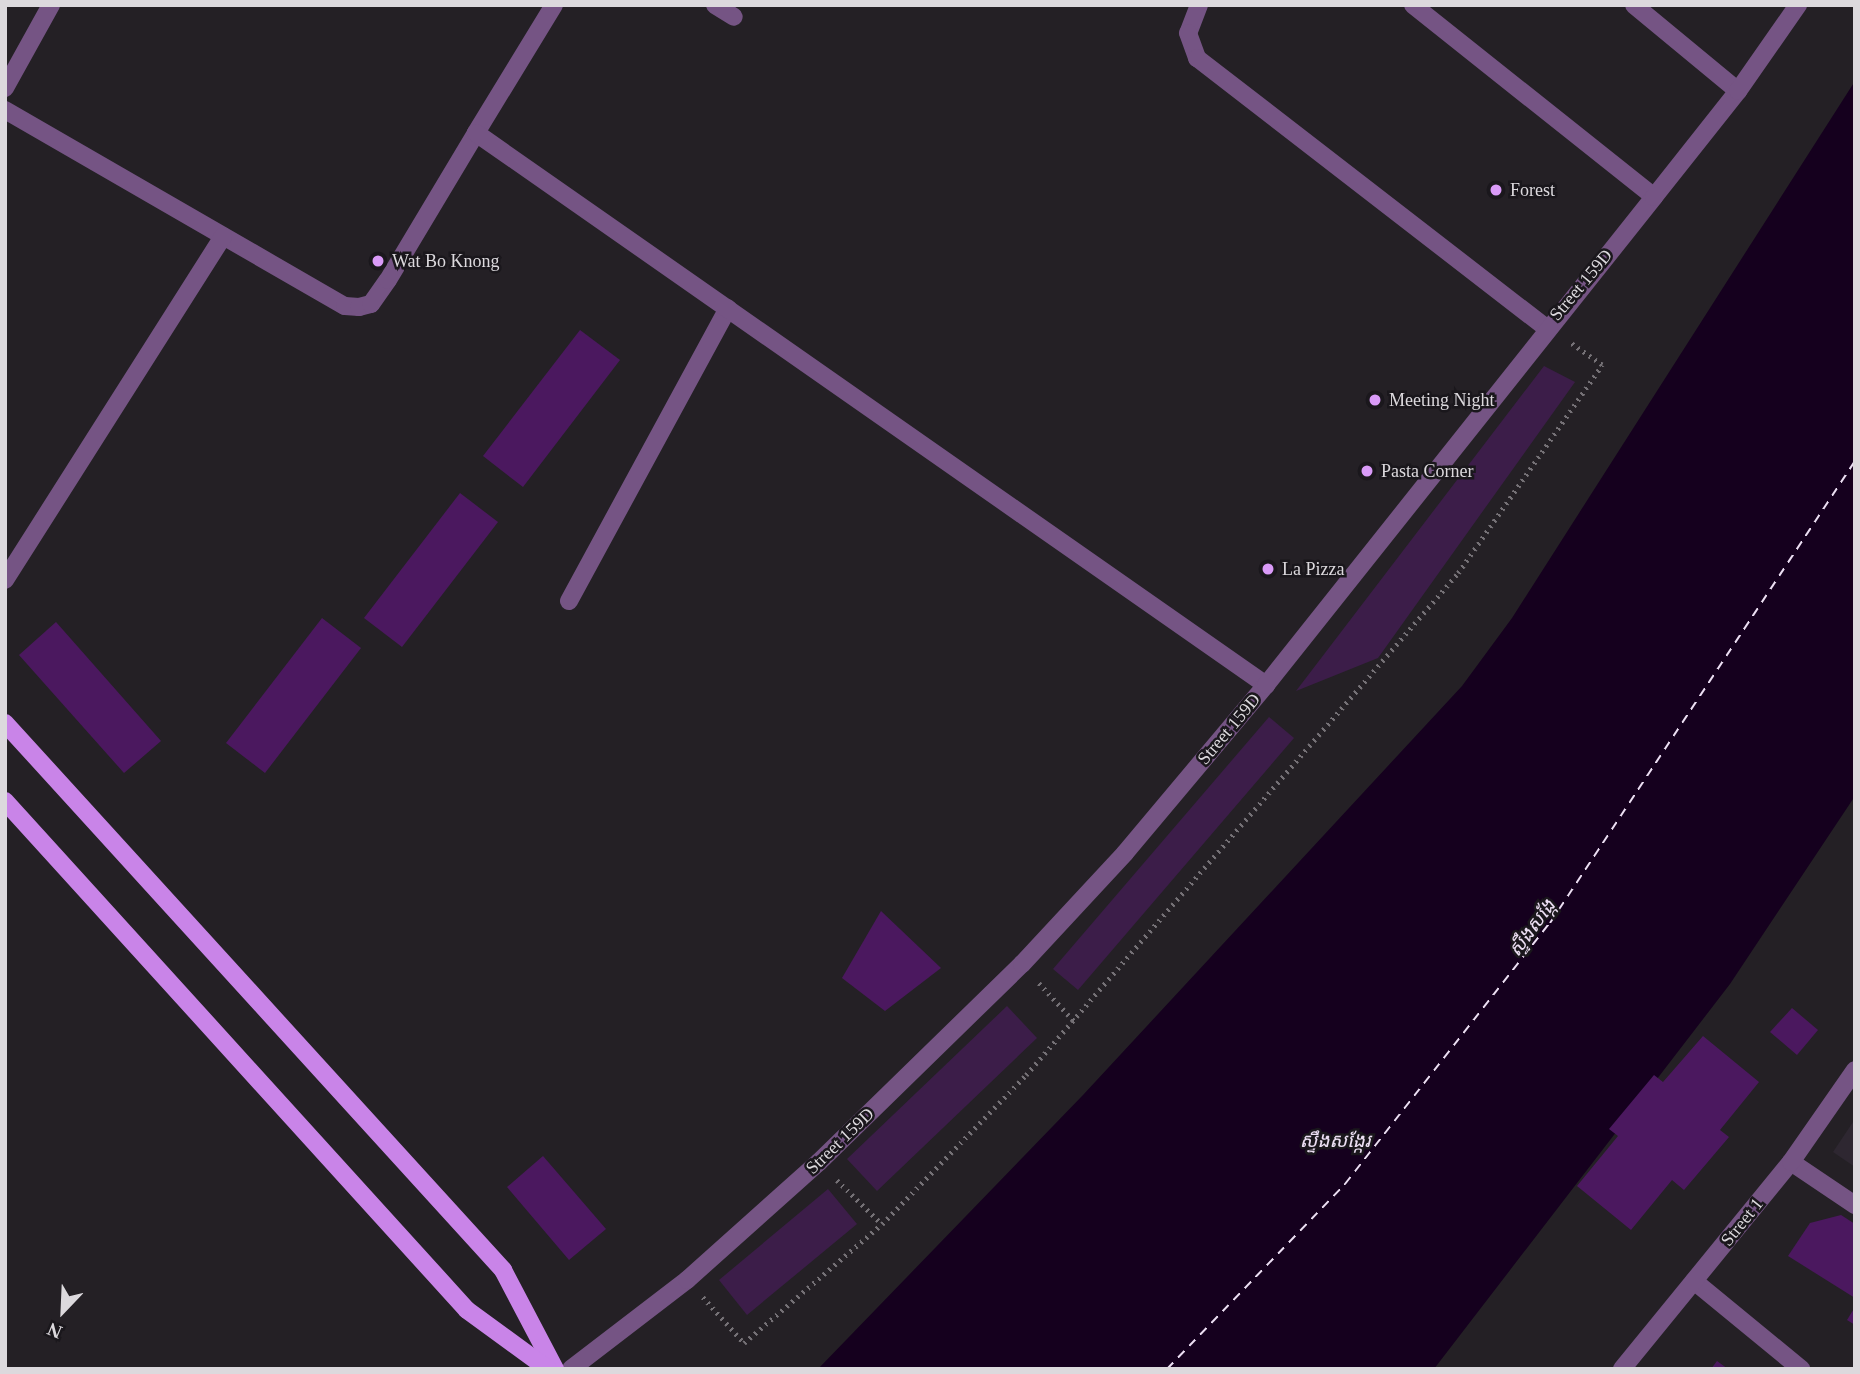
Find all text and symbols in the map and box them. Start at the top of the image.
place label: Forest [1510,179,1555,201]
marker: Forest [1488,182,1504,198]
street label: Street 159D [1545,245,1617,325]
place label: Wat Bo Knong [392,250,500,272]
marker: Wat Bo Knong [370,253,386,269]
place label: Meeting Night [1389,389,1494,411]
marker: Meeting Night [1367,392,1383,408]
place label: Pasta Corner [1381,460,1473,482]
marker: Pasta Corner [1359,463,1375,479]
place label: La Pizza [1282,558,1344,580]
marker: La Pizza [1260,561,1276,577]
street label: Street 159D [1193,689,1265,769]
water label: ស្ទឹងសង្កែ [1504,895,1560,961]
street label: Street 159D [801,1103,879,1179]
water label: ស្ទឹងសង្កែរ [1300,1130,1370,1152]
street label: Street 1 [1716,1194,1768,1250]
north arrow [28,1276,98,1346]
text: N [44,1318,65,1343]

